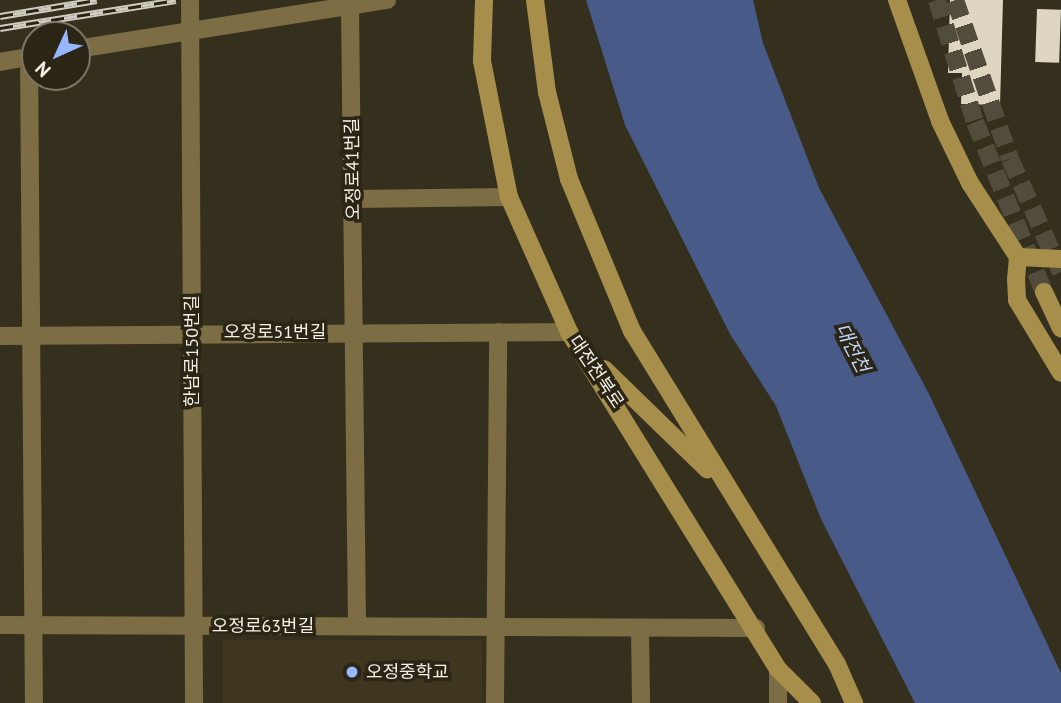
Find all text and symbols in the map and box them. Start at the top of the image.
north arrow [21,21,91,91]
text: N [30,57,55,82]
street label: 오정로41번길 [341,118,365,220]
street label: 한남로150번길 [181,295,203,407]
water label: 대전천 [830,319,874,377]
street label: 오정로51번길 [224,321,326,343]
street label: 대전천북로 [564,332,628,412]
street label: 오정로63번길 [212,615,314,637]
place label: 오정중학교 [366,661,449,683]
marker: 오정중학교 [344,664,360,680]

